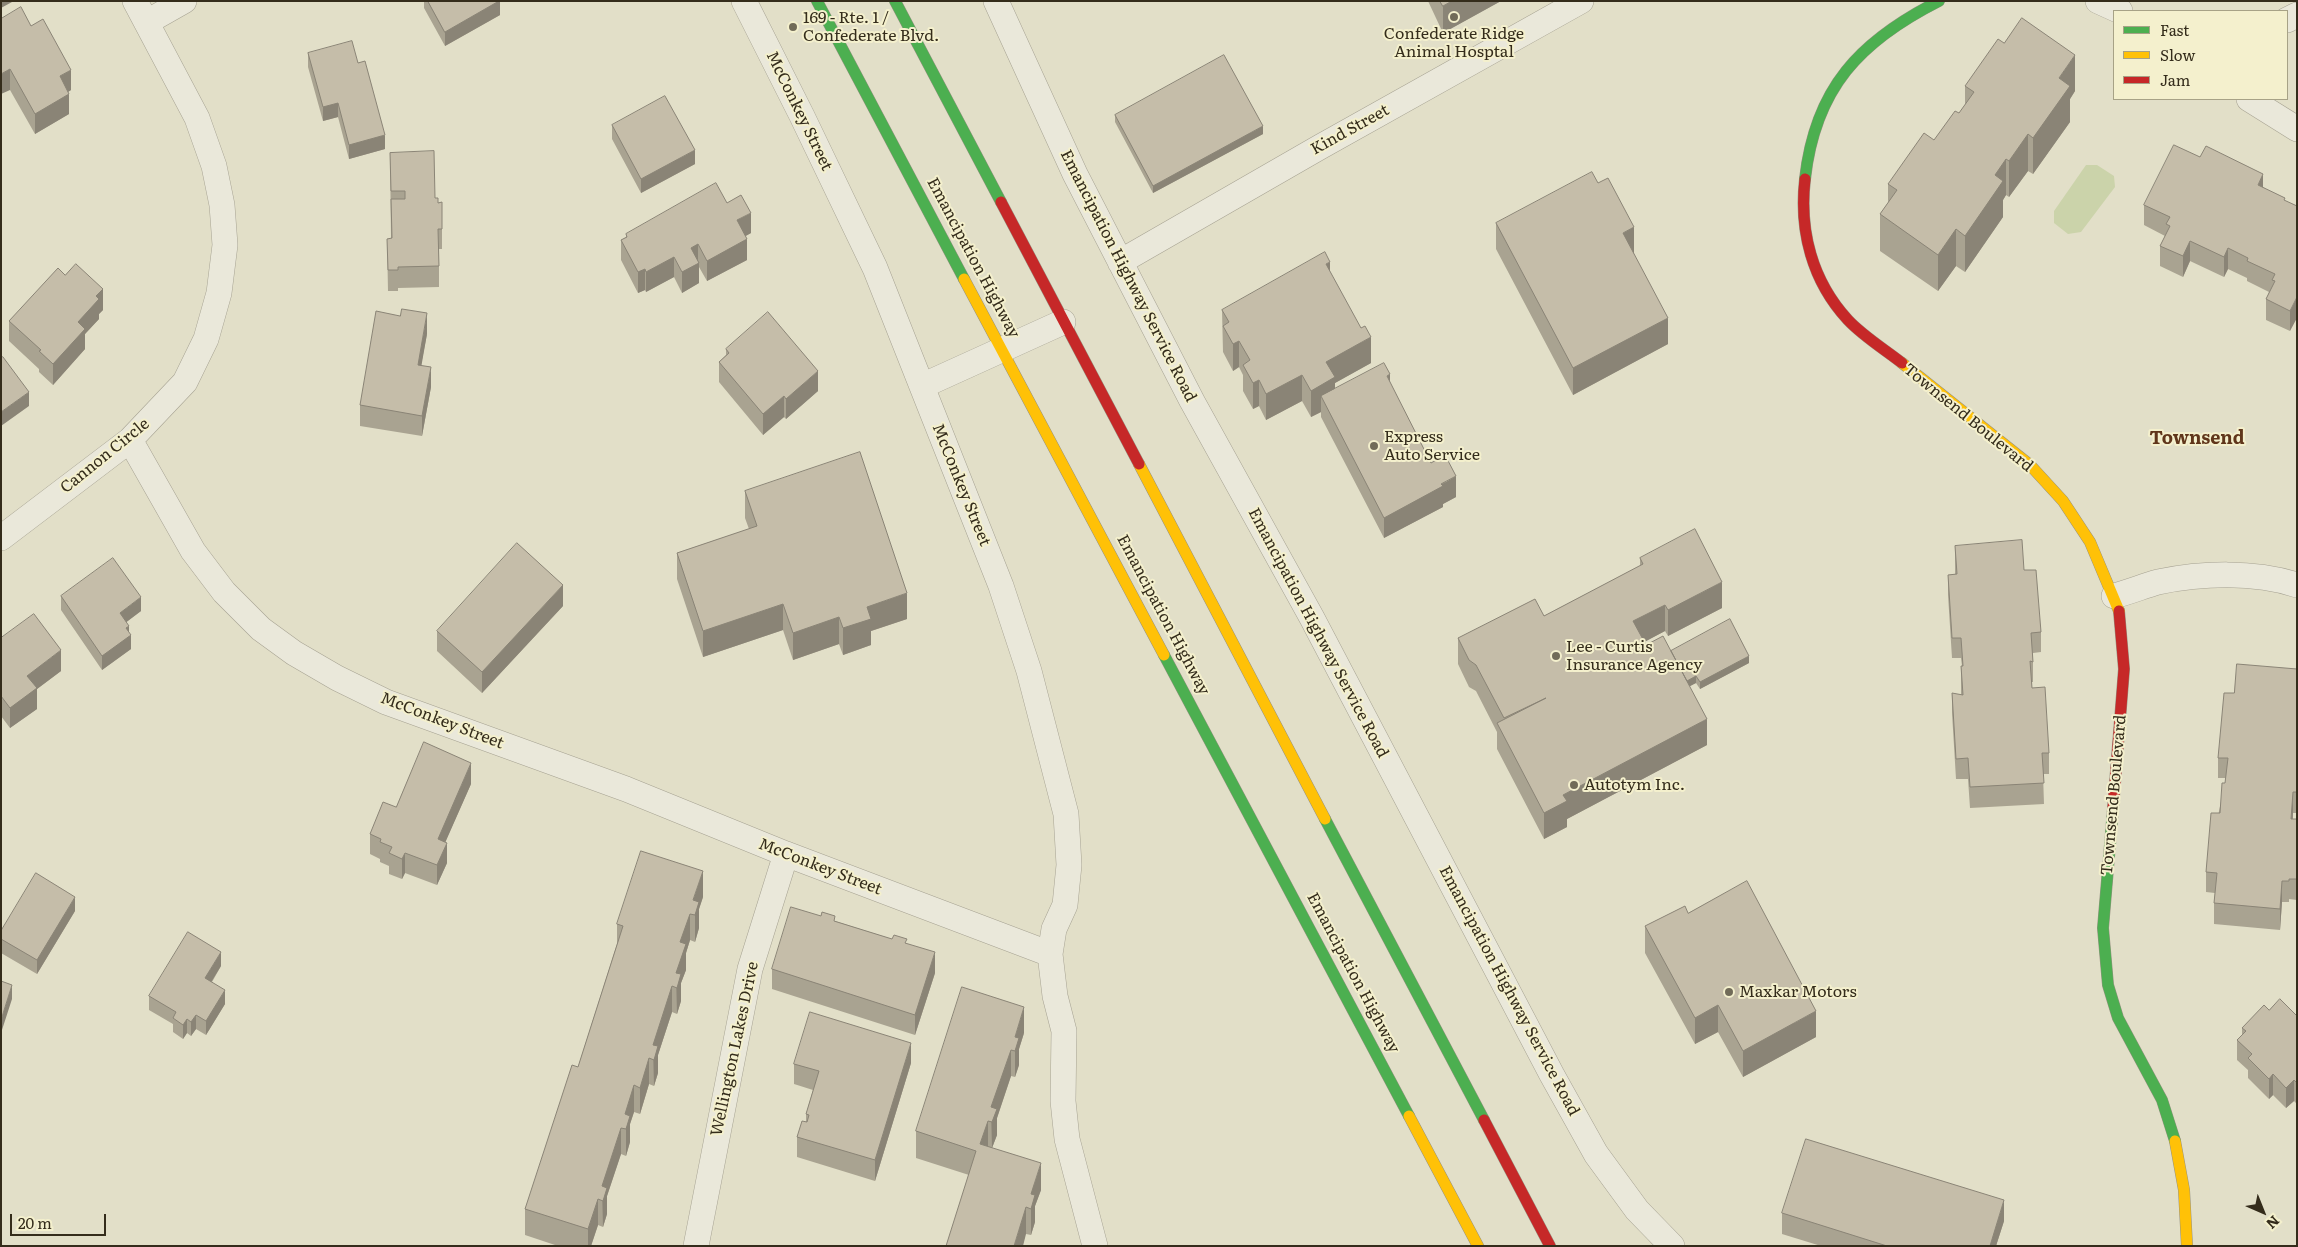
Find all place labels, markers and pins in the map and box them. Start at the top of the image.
place label: 169 - Rte. 1 / Confederate Blvd. [803,8,939,46]
marker: Confederate Ridge Animal Hosptal [1448,11,1460,23]
marker: 169 - Rte. 1 / Confederate Blvd. [787,21,799,33]
place label: Confederate Ridge Animal Hosptal [1384,24,1524,62]
place label: Express Auto Service [1384,427,1480,465]
marker: Express Auto Service [1368,440,1380,452]
place label: Lee - Curtis Insurance Agency [1566,637,1702,675]
marker: Lee - Curtis Insurance Agency [1550,650,1562,662]
place label: Autotym Inc. [1584,775,1685,795]
marker: Autotym Inc. [1568,779,1580,791]
place label: Maxkar Motors [1739,982,1857,1002]
marker: Maxkar Motors [1723,986,1735,998]

